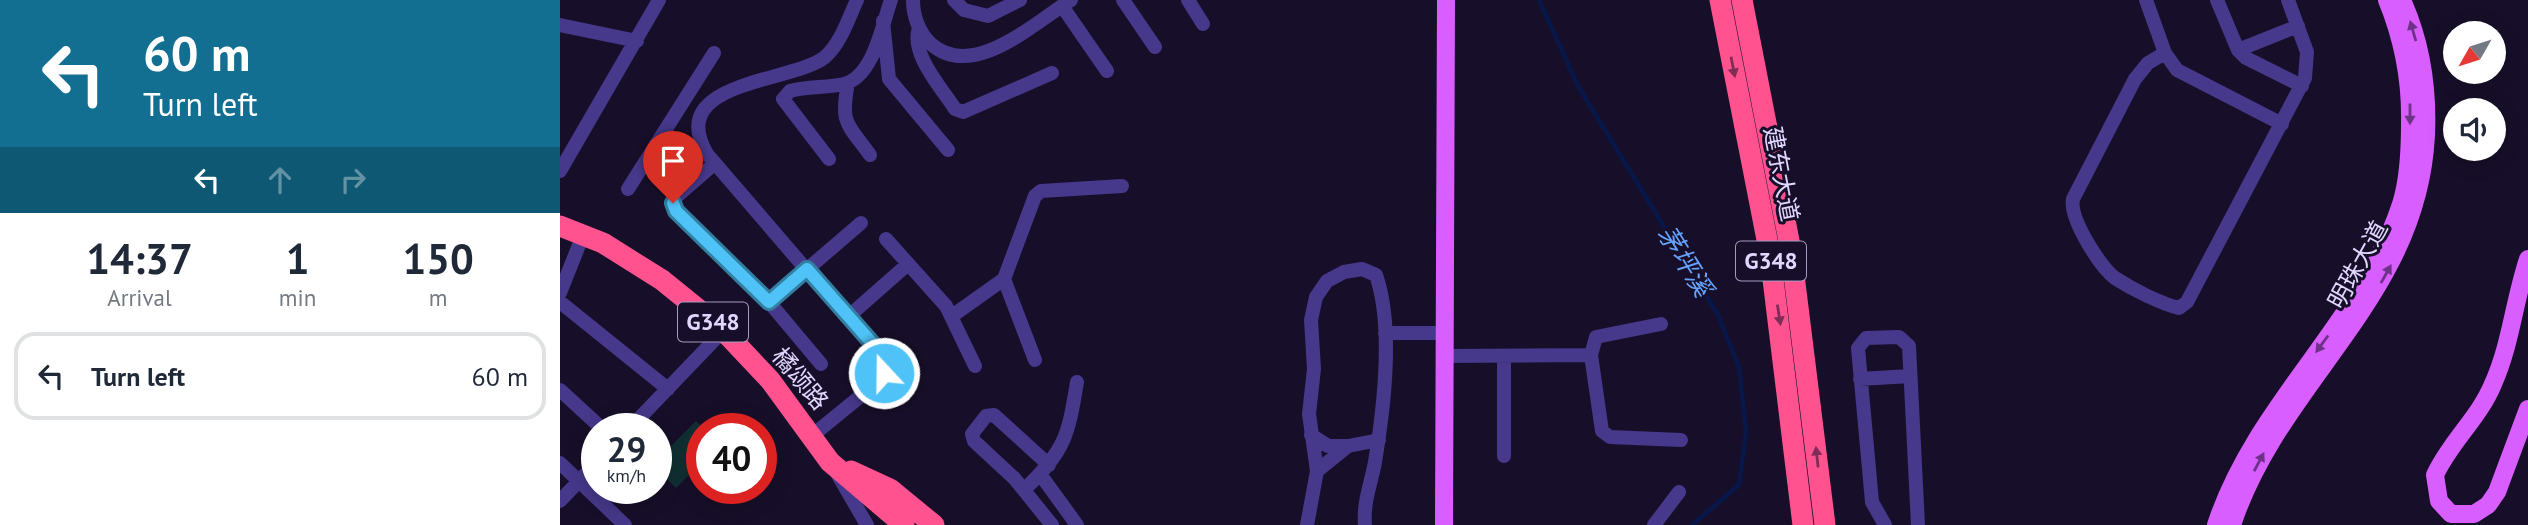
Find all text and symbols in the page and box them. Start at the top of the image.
one-way arrow [2407,20,2417,41]
text: 60 m [143,21,250,85]
north arrow [2443,21,2506,84]
map controls [2443,21,2506,161]
icon: left [28,28,119,119]
one-way arrow [1728,56,1739,78]
text: Turn left [143,83,258,125]
button: sound [2443,98,2506,161]
one-way arrow [2404,103,2416,125]
street label: 建东大道 [1757,124,1806,224]
pin [643,131,703,203]
icon: arrive [654,142,692,180]
icon: left [188,161,226,199]
icon: ahead [261,161,299,199]
icon: right [334,161,372,199]
street label: 明珠大道 [2321,215,2394,314]
water label: 茅坪溪 [1651,219,1722,305]
text: 14:37 [86,231,193,286]
text: 1 [286,231,309,286]
text: 150 [402,231,474,286]
road number: G348 [1736,242,1806,280]
one-way arrow [2380,264,2392,284]
text: Arrival [107,283,172,312]
text: min [279,283,316,312]
text: m [429,283,447,312]
road number: G348 [678,302,748,342]
one-way arrow [1774,304,1785,326]
one-way arrow [2314,334,2329,352]
position arrow [847,336,921,410]
street label: 橘颂路 [765,341,835,416]
icon: left [32,357,70,395]
text: Turn left [91,360,185,393]
text: 60 m [472,360,528,393]
speed limit sign: 40 [686,413,777,504]
text: 29 [607,426,646,472]
one-way arrow [1811,446,1822,468]
one-way arrow [2253,453,2265,472]
text: km/h [607,464,646,487]

